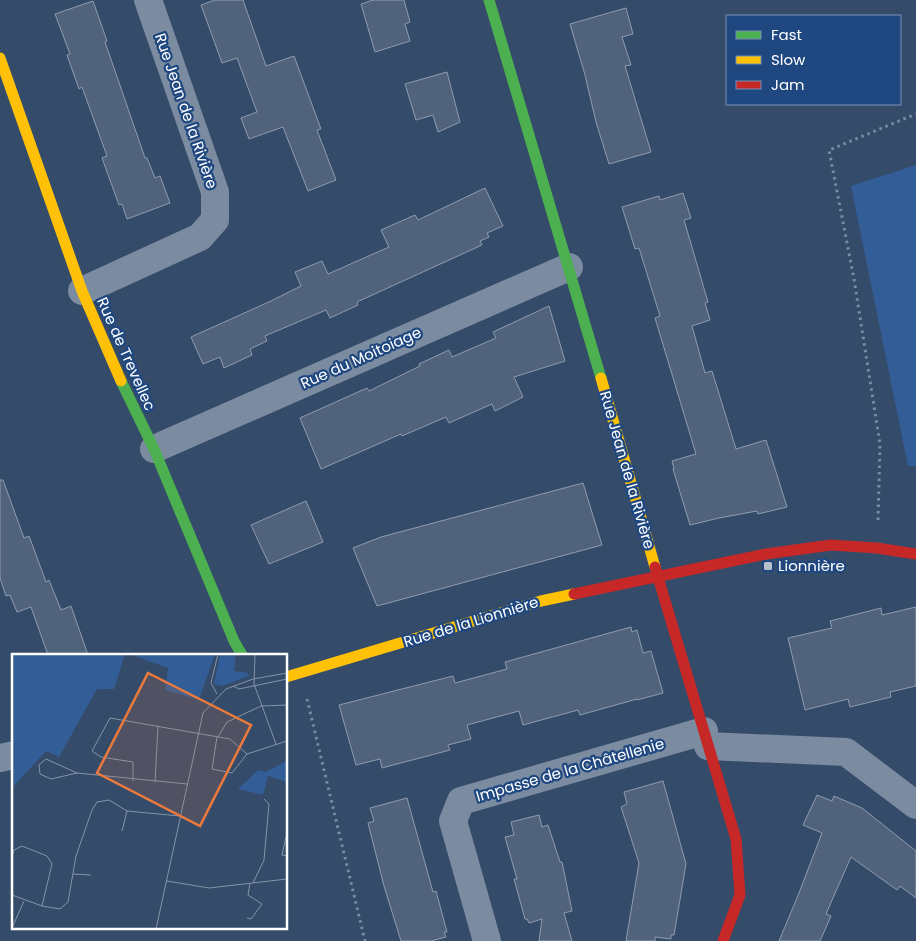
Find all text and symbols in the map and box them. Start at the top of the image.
legend [726,15,901,105]
text: Fast [771,24,802,45]
street label: Rue Jean de la Rivière [150,30,223,192]
text: Slow [771,49,806,70]
text: Jam [771,74,805,95]
street label: Rue de Trevellec [92,294,161,414]
street label: Rue du Moitoiage [297,321,425,394]
street label: Rue Jean de la Rivière [595,388,660,551]
place label: Lionnière [778,555,845,576]
marker: Lionnière [762,560,774,572]
street label: Rue de la Lionnière [401,591,541,652]
inset map [12,654,288,928]
street label: Impasse de la Châtellenie [473,733,666,806]

